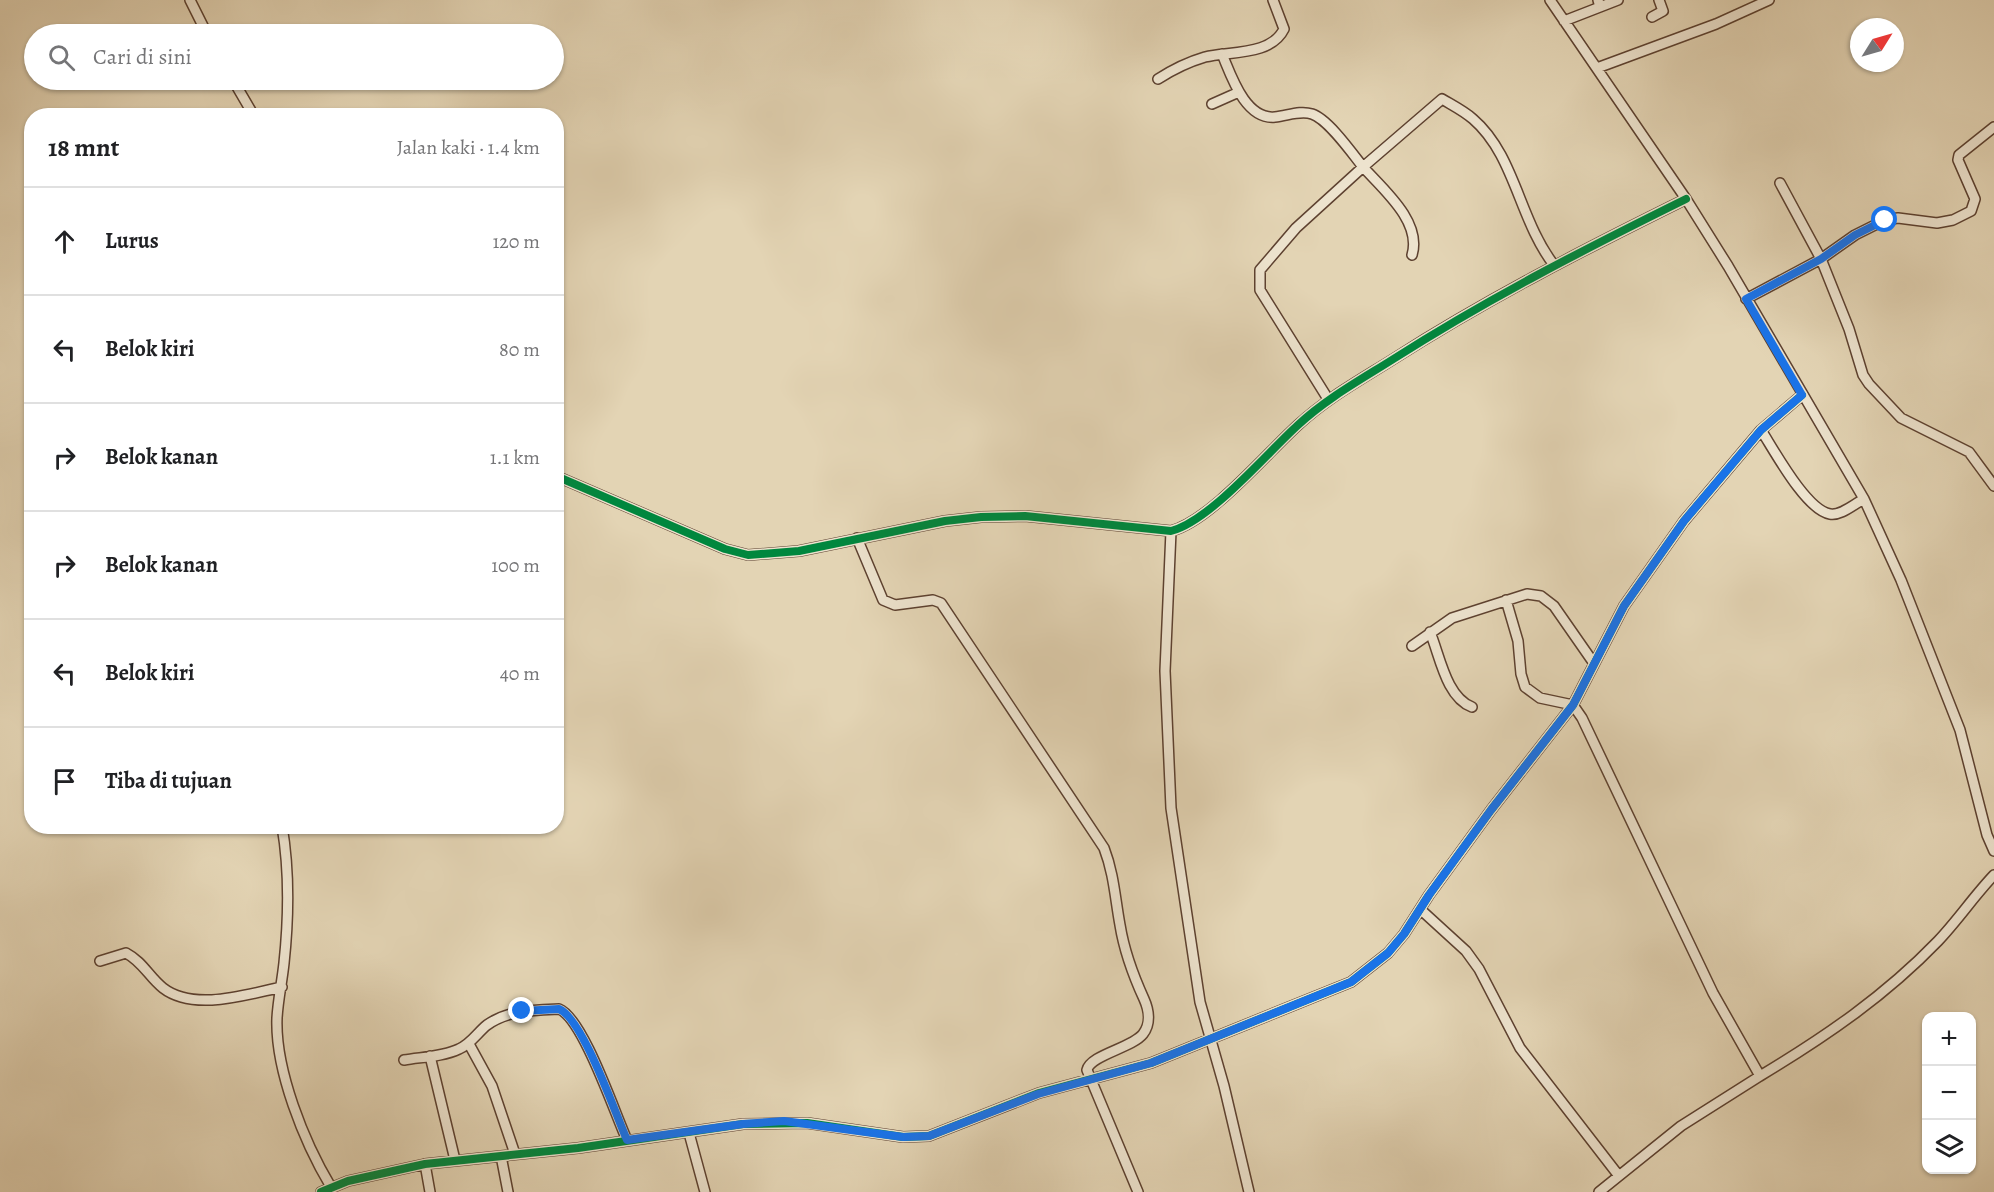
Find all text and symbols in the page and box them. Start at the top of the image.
north arrow [1850,18,1904,72]
search box [24,24,564,90]
icon: search [45,41,78,74]
text: Cari di sini [93,42,192,72]
text: 18 mnt [48,130,119,165]
text: Jalan kaki · 1.4 km [397,134,540,161]
route start [1871,206,1897,232]
icon: ahead [48,225,81,258]
text: Lurus [105,226,159,256]
text: 120 m [492,228,540,255]
icon: left [48,333,81,366]
text: Belok kiri [105,334,194,364]
text: 80 m [499,336,540,363]
icon: right [48,441,81,474]
text: Belok kanan [105,442,218,472]
text: 1.1 km [490,444,540,471]
icon: right [48,549,81,582]
text: Belok kanan [105,550,218,580]
text: 100 m [491,552,540,579]
icon: left [48,657,81,690]
text: Belok kiri [105,658,194,688]
text: 40 m [500,660,540,687]
icon: arrive [48,765,81,798]
text: Tiba di tujuan [105,766,232,796]
route end [508,997,534,1023]
map controls [1922,1012,1976,1174]
button: + [1922,1012,1976,1066]
button: − [1922,1066,1976,1120]
button: layers [1922,1120,1976,1174]

